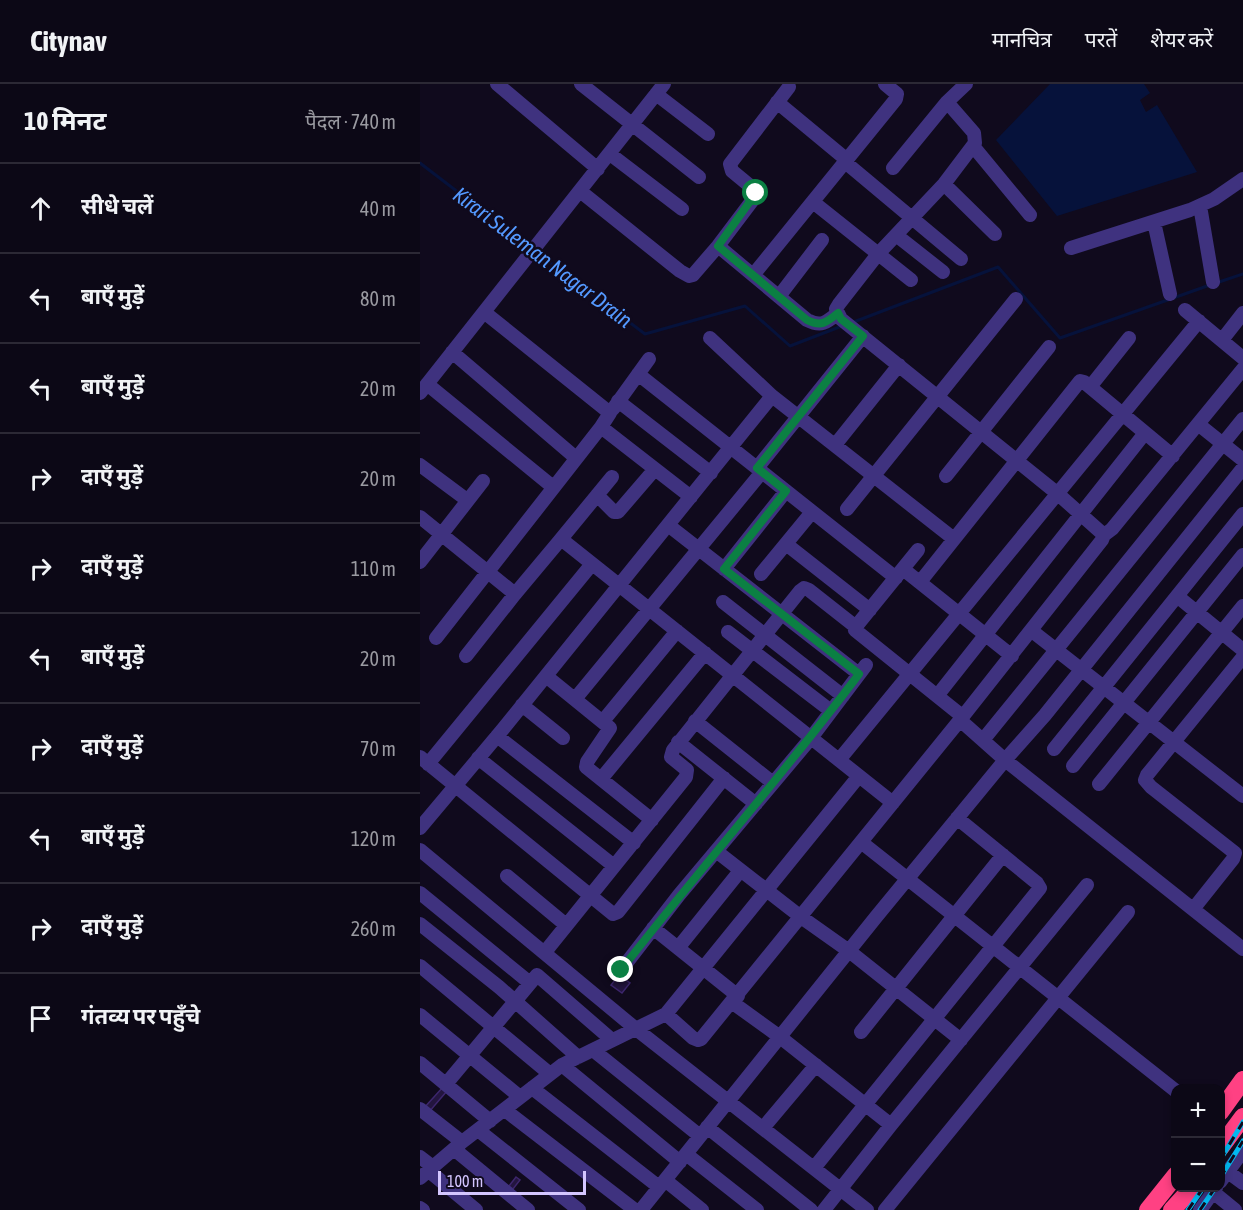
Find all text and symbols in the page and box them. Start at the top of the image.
text: Citynav [30,25,107,57]
text: मानचित्र [992,27,1052,51]
text: परतें [1085,27,1117,51]
text: शेयर करें [1150,27,1213,51]
text: 10 मिनट [24,106,107,136]
text: पैदल · 740 m [305,110,396,133]
route start [742,179,768,205]
water label: Kirari Suleman Nagar Drain [448,181,638,333]
icon: ahead [24,192,57,225]
text: सीधे चलें [81,193,153,219]
text: 40 m [360,197,396,220]
icon: left [24,282,57,315]
text: बाएँ मुड़ें [81,283,144,309]
text: 80 m [360,287,396,310]
icon: left [24,372,57,405]
text: बाएँ मुड़ें [81,373,144,399]
text: 20 m [360,377,396,400]
icon: right [24,462,57,495]
text: दाएँ मुड़ें [81,463,143,489]
text: 20 m [360,467,396,490]
icon: right [24,552,57,585]
text: दाएँ मुड़ें [81,553,143,579]
text: 110 m [351,557,396,580]
icon: left [24,642,57,675]
text: बाएँ मुड़ें [81,643,144,669]
text: 20 m [360,647,396,670]
icon: right [24,732,57,765]
text: दाएँ मुड़ें [81,733,143,759]
text: 70 m [360,737,396,760]
icon: left [24,822,57,855]
text: बाएँ मुड़ें [81,823,144,849]
text: 120 m [351,827,396,850]
icon: right [24,912,57,945]
text: दाएँ मुड़ें [81,913,143,939]
text: 260 m [351,917,396,940]
route end [607,956,633,982]
icon: arrive [24,1002,57,1035]
text: गंतव्य पर पहुँचे [81,1003,200,1029]
map controls [1171,1084,1225,1192]
button: + [1171,1084,1225,1138]
button: − [1171,1138,1225,1192]
scale bar [438,1168,586,1196]
text: 100 m [447,1172,483,1190]

